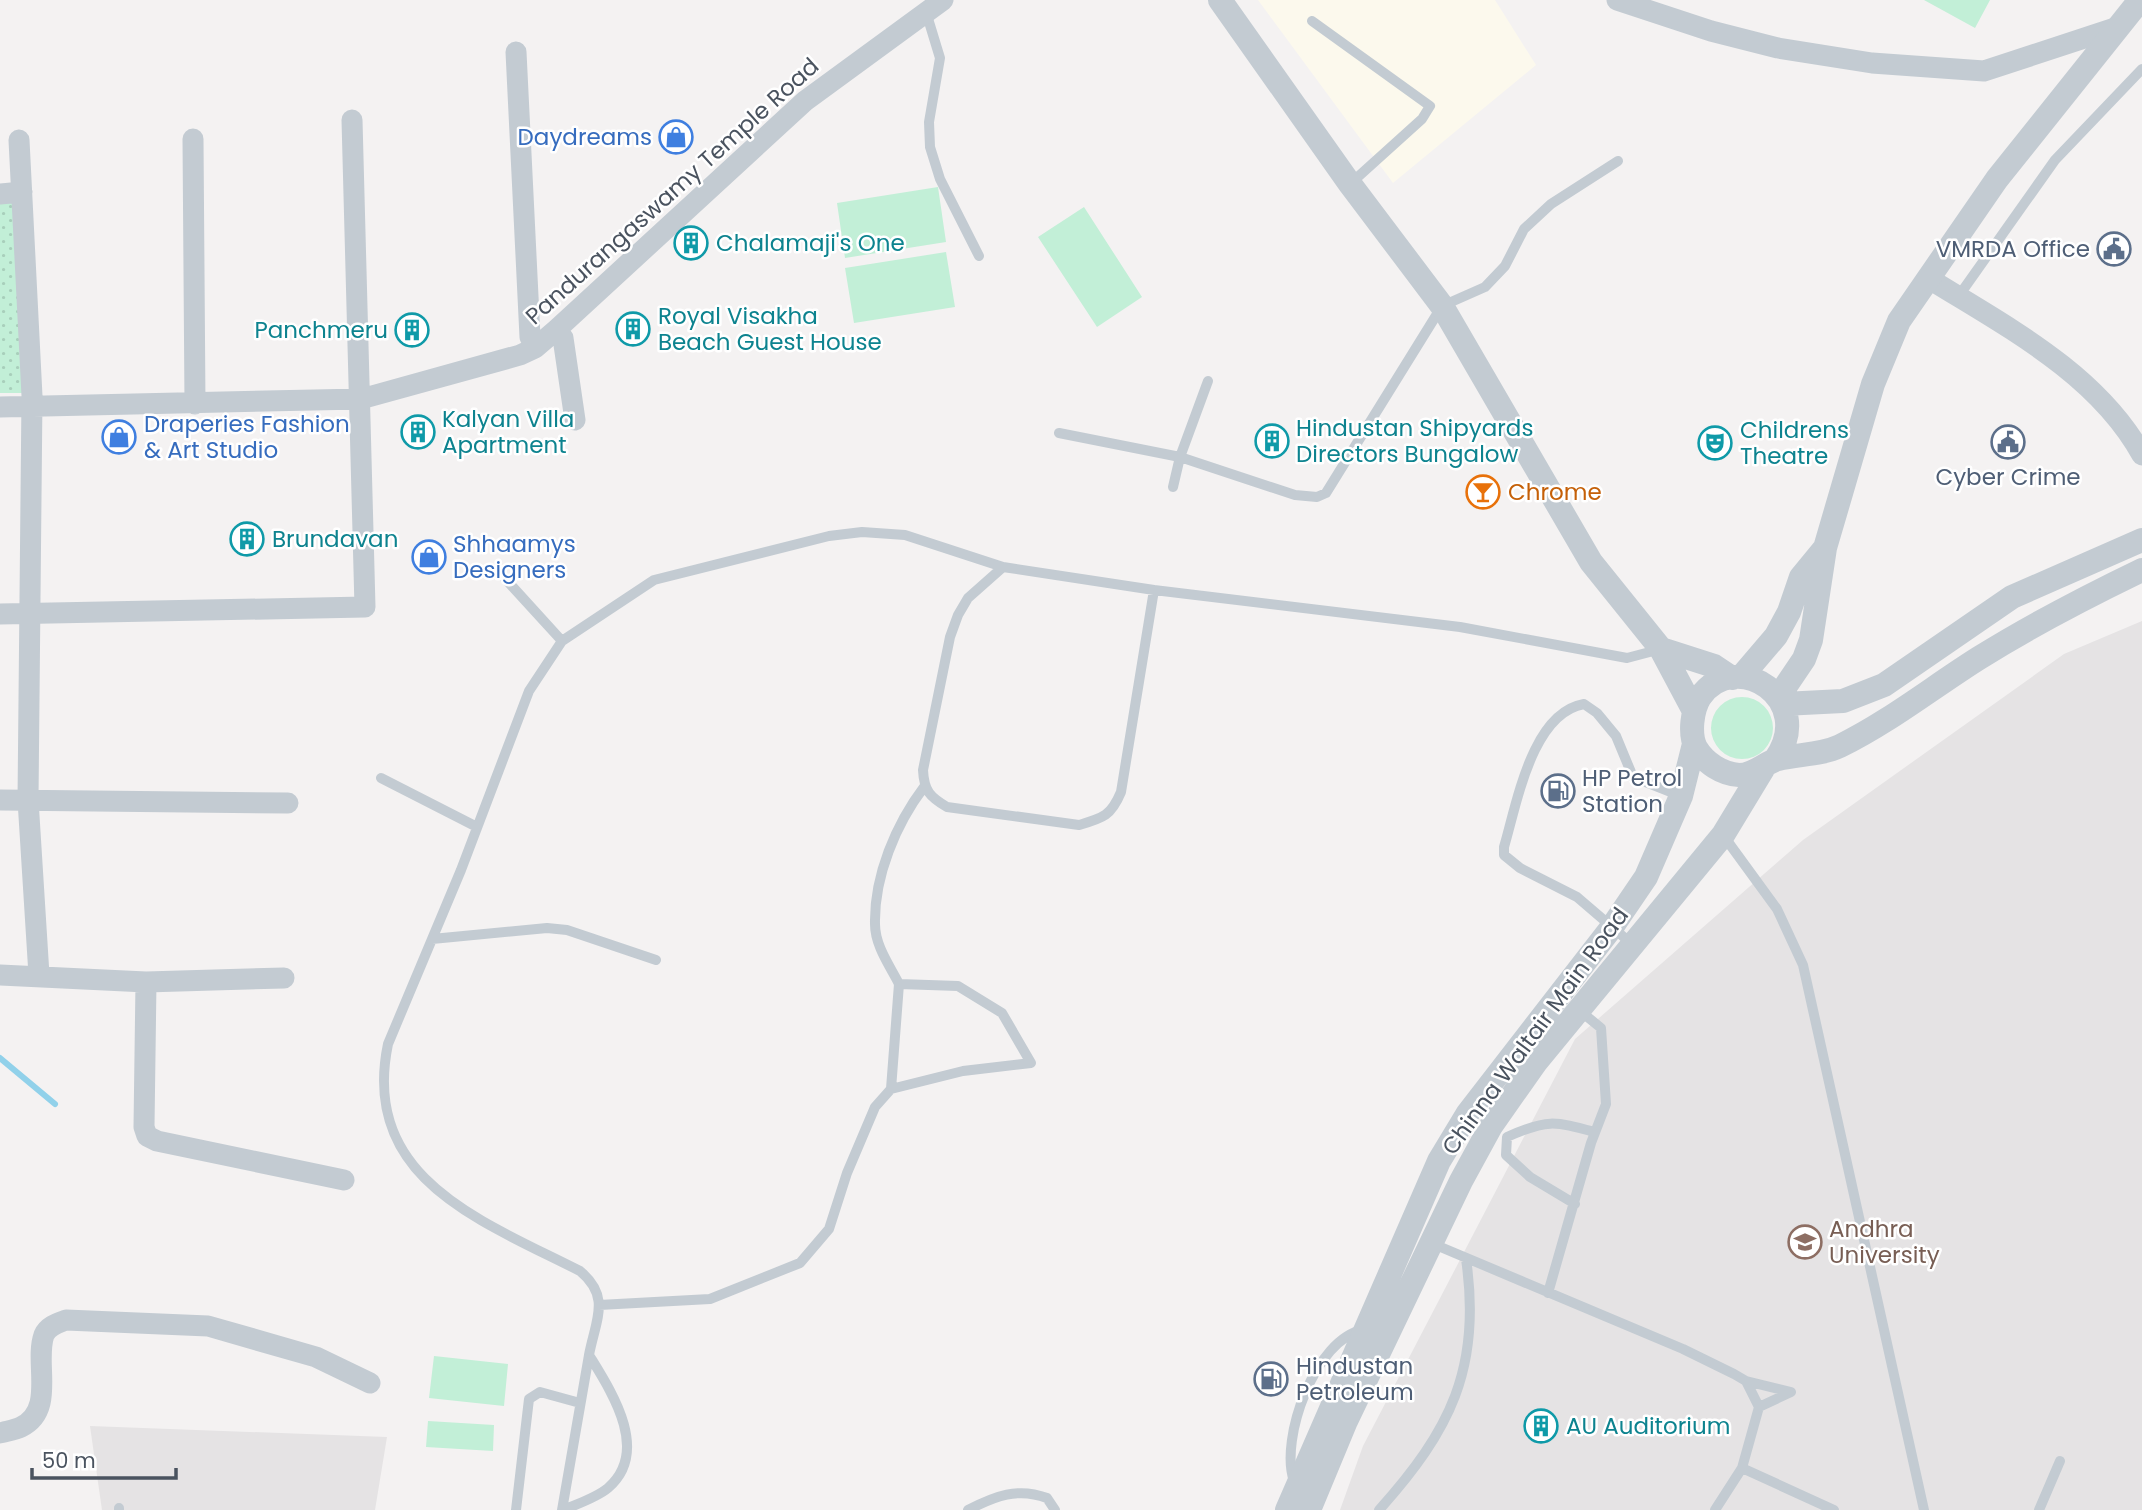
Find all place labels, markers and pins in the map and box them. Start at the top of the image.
shop icon: Daydreams [657,118,695,156]
place label: Daydreams [518,121,652,153]
building icon: Chalamaji's One [672,224,710,262]
place label: Chalamaji's One [716,227,905,259]
public building icon: VMRDA Office [2095,230,2133,268]
place label: VMRDA Office [1936,233,2090,265]
place label: Royal Visakha Beach Guest House [658,300,882,358]
building icon: Royal Visakha Beach Guest House [614,310,652,348]
building icon: Panchmeru [393,311,431,349]
place label: Panchmeru [254,314,388,346]
place label: Kalyan Villa Apartment [442,403,574,461]
place label: Draperies Fashion & Art Studio [144,408,350,466]
place label: Hindustan Shipyards Directors Bungalow [1296,412,1533,470]
building icon: Kalyan Villa Apartment [399,413,437,451]
place label: Childrens Theatre [1740,414,1849,472]
shop icon: Draperies Fashion & Art Studio [100,418,138,456]
building icon: Hindustan Shipyards Directors Bungalow [1253,422,1291,460]
public building icon: Cyber Crime [1989,423,2027,461]
theatre icon: Childrens Theatre [1696,424,1734,462]
place label: Cyber Crime [1935,461,2081,493]
bar icon: Chrome [1464,473,1502,511]
place label: Chrome [1508,476,1602,508]
building icon: Brundavan [228,520,266,558]
place label: Brundavan [272,523,398,555]
place label: Shhaamys Designers [453,528,576,586]
shop icon: Shhaamys Designers [410,538,448,576]
place label: HP Petrol Station [1582,762,1682,820]
fuel station icon: HP Petrol Station [1539,772,1577,810]
place label: Andhra University [1829,1213,1940,1271]
school or university icon: Andhra University [1786,1223,1824,1261]
place label: Hindustan Petroleum [1296,1350,1414,1408]
fuel station icon: Hindustan Petroleum [1252,1360,1290,1398]
building icon: AU Auditorium [1522,1407,1560,1445]
place label: AU Auditorium [1566,1410,1730,1442]

